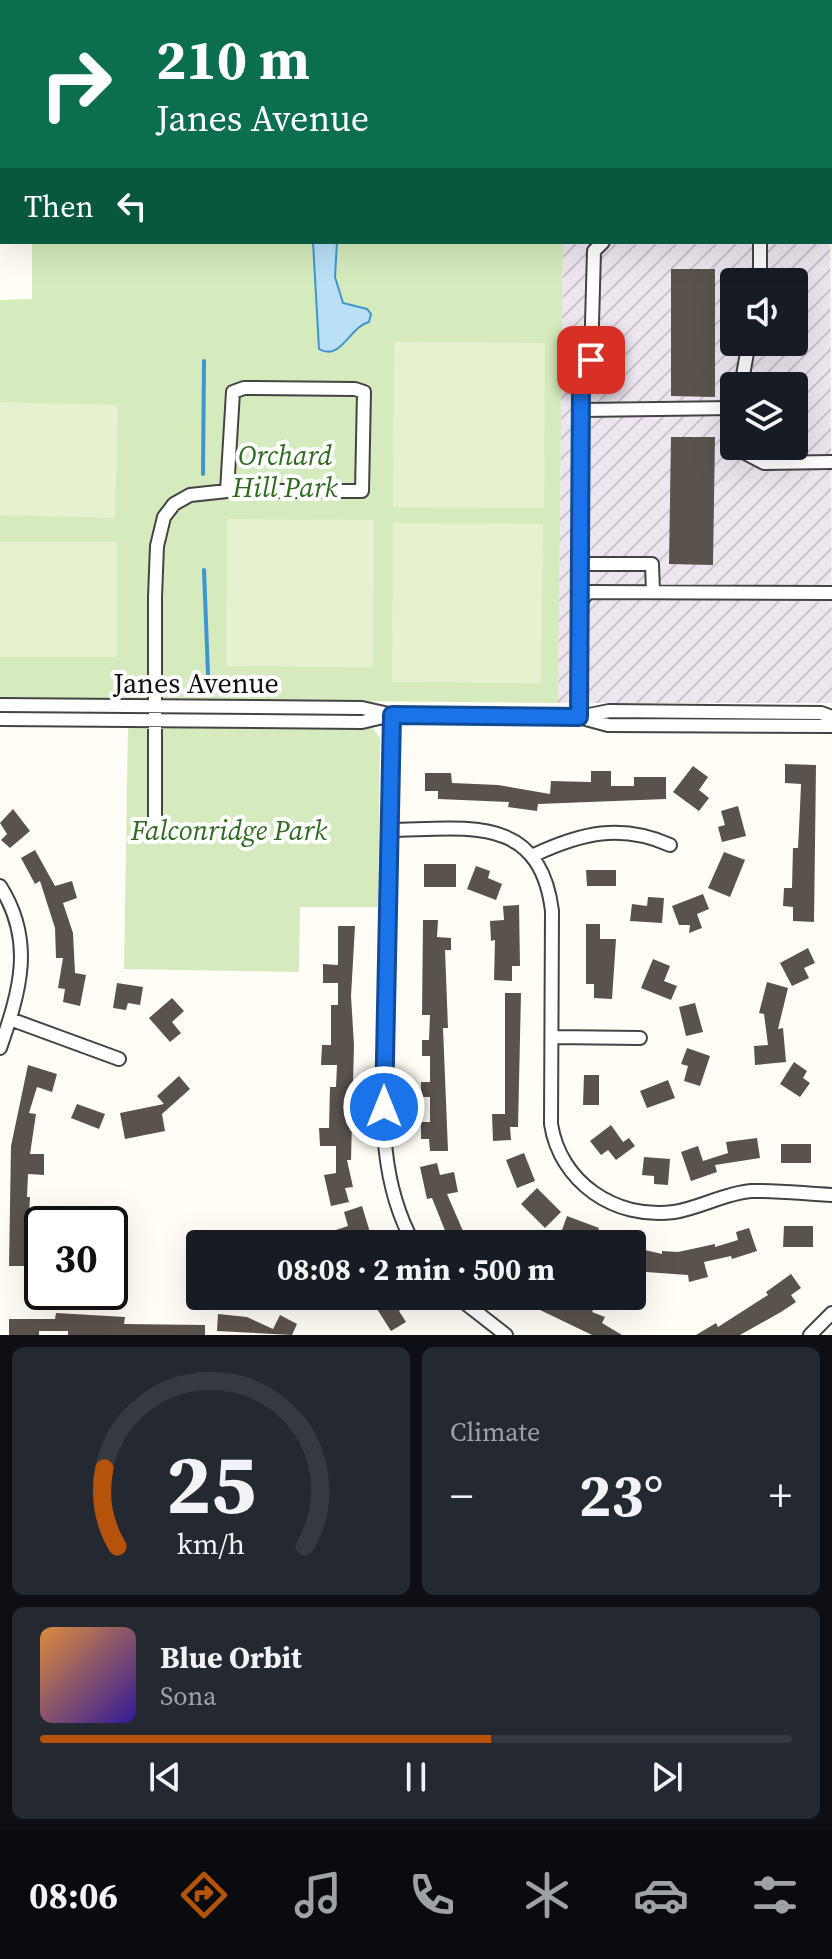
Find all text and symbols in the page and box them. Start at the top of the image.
text: 210 m [156,21,310,98]
icon: right [24,32,128,136]
text: Janes Avenue [156,94,369,143]
icon: left [110,184,154,228]
text: Then [24,186,94,227]
map controls [720,268,808,460]
button: sound [720,268,808,356]
pin [557,326,625,394]
icon: arrive [569,338,613,382]
button: layers [720,372,808,460]
park label: Orchard Hill Park [231,436,339,506]
street label: Janes Avenue [112,664,279,702]
park label: Falconridge Park [130,811,328,849]
position arrow [342,1065,426,1149]
speed limit sign: 30 [24,1206,128,1310]
text: 08:08 · 2 min · 500 m [277,1249,555,1290]
text: Climate [450,1414,540,1450]
text: 25 [166,1427,256,1541]
text: 23° [579,1454,663,1536]
text: − [450,1465,473,1526]
text: + [769,1465,792,1526]
text: km/h [177,1524,245,1564]
text: Blue Orbit [160,1637,302,1678]
text: Sona [160,1678,217,1714]
icon: previous [143,1755,187,1799]
icon: pause [394,1755,438,1799]
icon: next [645,1755,689,1799]
icon: directions [176,1867,232,1923]
icon: music [290,1867,346,1923]
icon: phone [404,1867,460,1923]
icon: climate [519,1867,575,1923]
icon: car [633,1867,689,1923]
icon: filters [747,1867,803,1923]
text: 08:06 [29,1871,118,1920]

